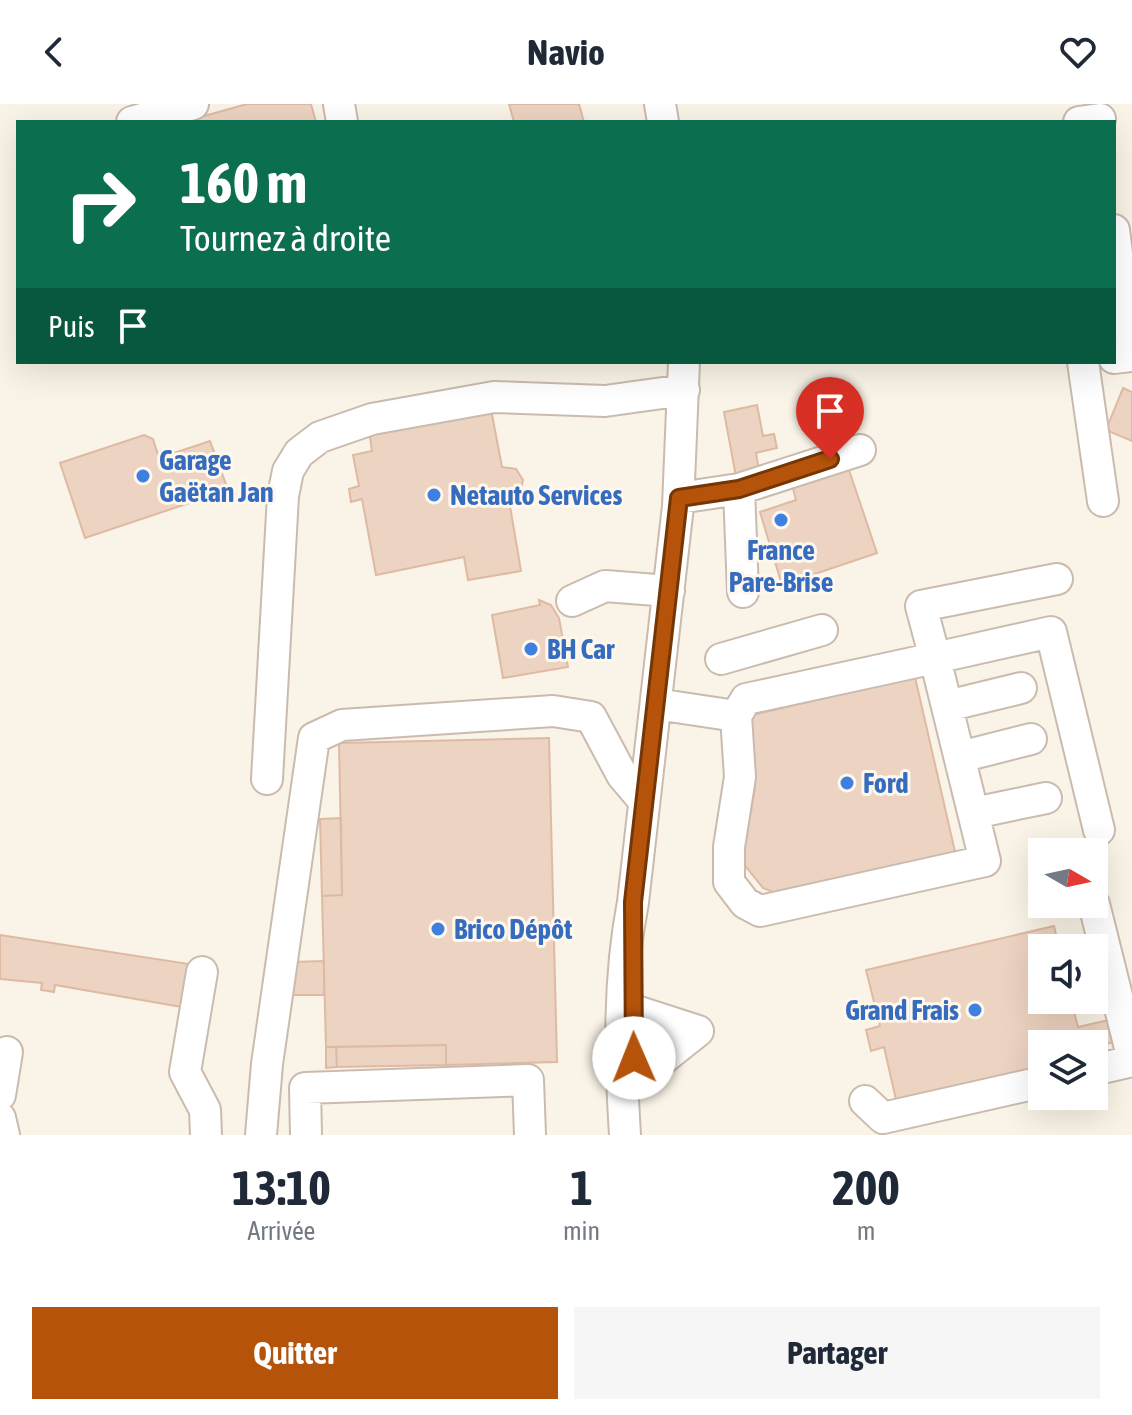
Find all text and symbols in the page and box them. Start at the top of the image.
icon: back [32,30,76,74]
icon: heart [1056,30,1100,74]
text: Navio [527,31,605,73]
text: 160 m [180,151,307,215]
icon: right [48,152,152,256]
text: Tournez à droite [180,217,391,259]
icon: arrive [111,304,155,348]
text: Puis [48,309,95,343]
pin [796,377,864,459]
icon: arrive [808,389,852,433]
place label: Garage Gaëtan Jan [159,444,274,508]
marker: Garage Gaëtan Jan [134,467,152,485]
place label: Netauto Services [450,479,622,511]
marker: Netauto Services [425,486,443,504]
marker: France Pare-Brise [772,511,790,529]
place label: France Pare-Brise [729,534,833,598]
place label: BH Car [547,633,615,665]
marker: BH Car [522,640,540,658]
place label: Ford [863,767,908,799]
marker: Ford [838,774,856,792]
north arrow [1028,838,1108,918]
map controls [1028,838,1108,1110]
place label: Brico Dépôt [454,913,572,945]
marker: Brico Dépôt [429,920,447,938]
button: sound [1028,934,1108,1014]
place label: Grand Frais [845,994,959,1026]
marker: Grand Frais [966,1001,984,1019]
position arrow [592,1016,676,1100]
button: layers [1028,1030,1108,1110]
text: 13:10 [232,1160,331,1215]
text: 1 [570,1160,593,1215]
text: 200 [832,1160,900,1215]
text: Arrivée [247,1216,315,1246]
text: min [563,1216,600,1246]
text: m [857,1216,875,1246]
button: Quitter [32,1307,558,1399]
button: Partager [574,1307,1100,1399]

